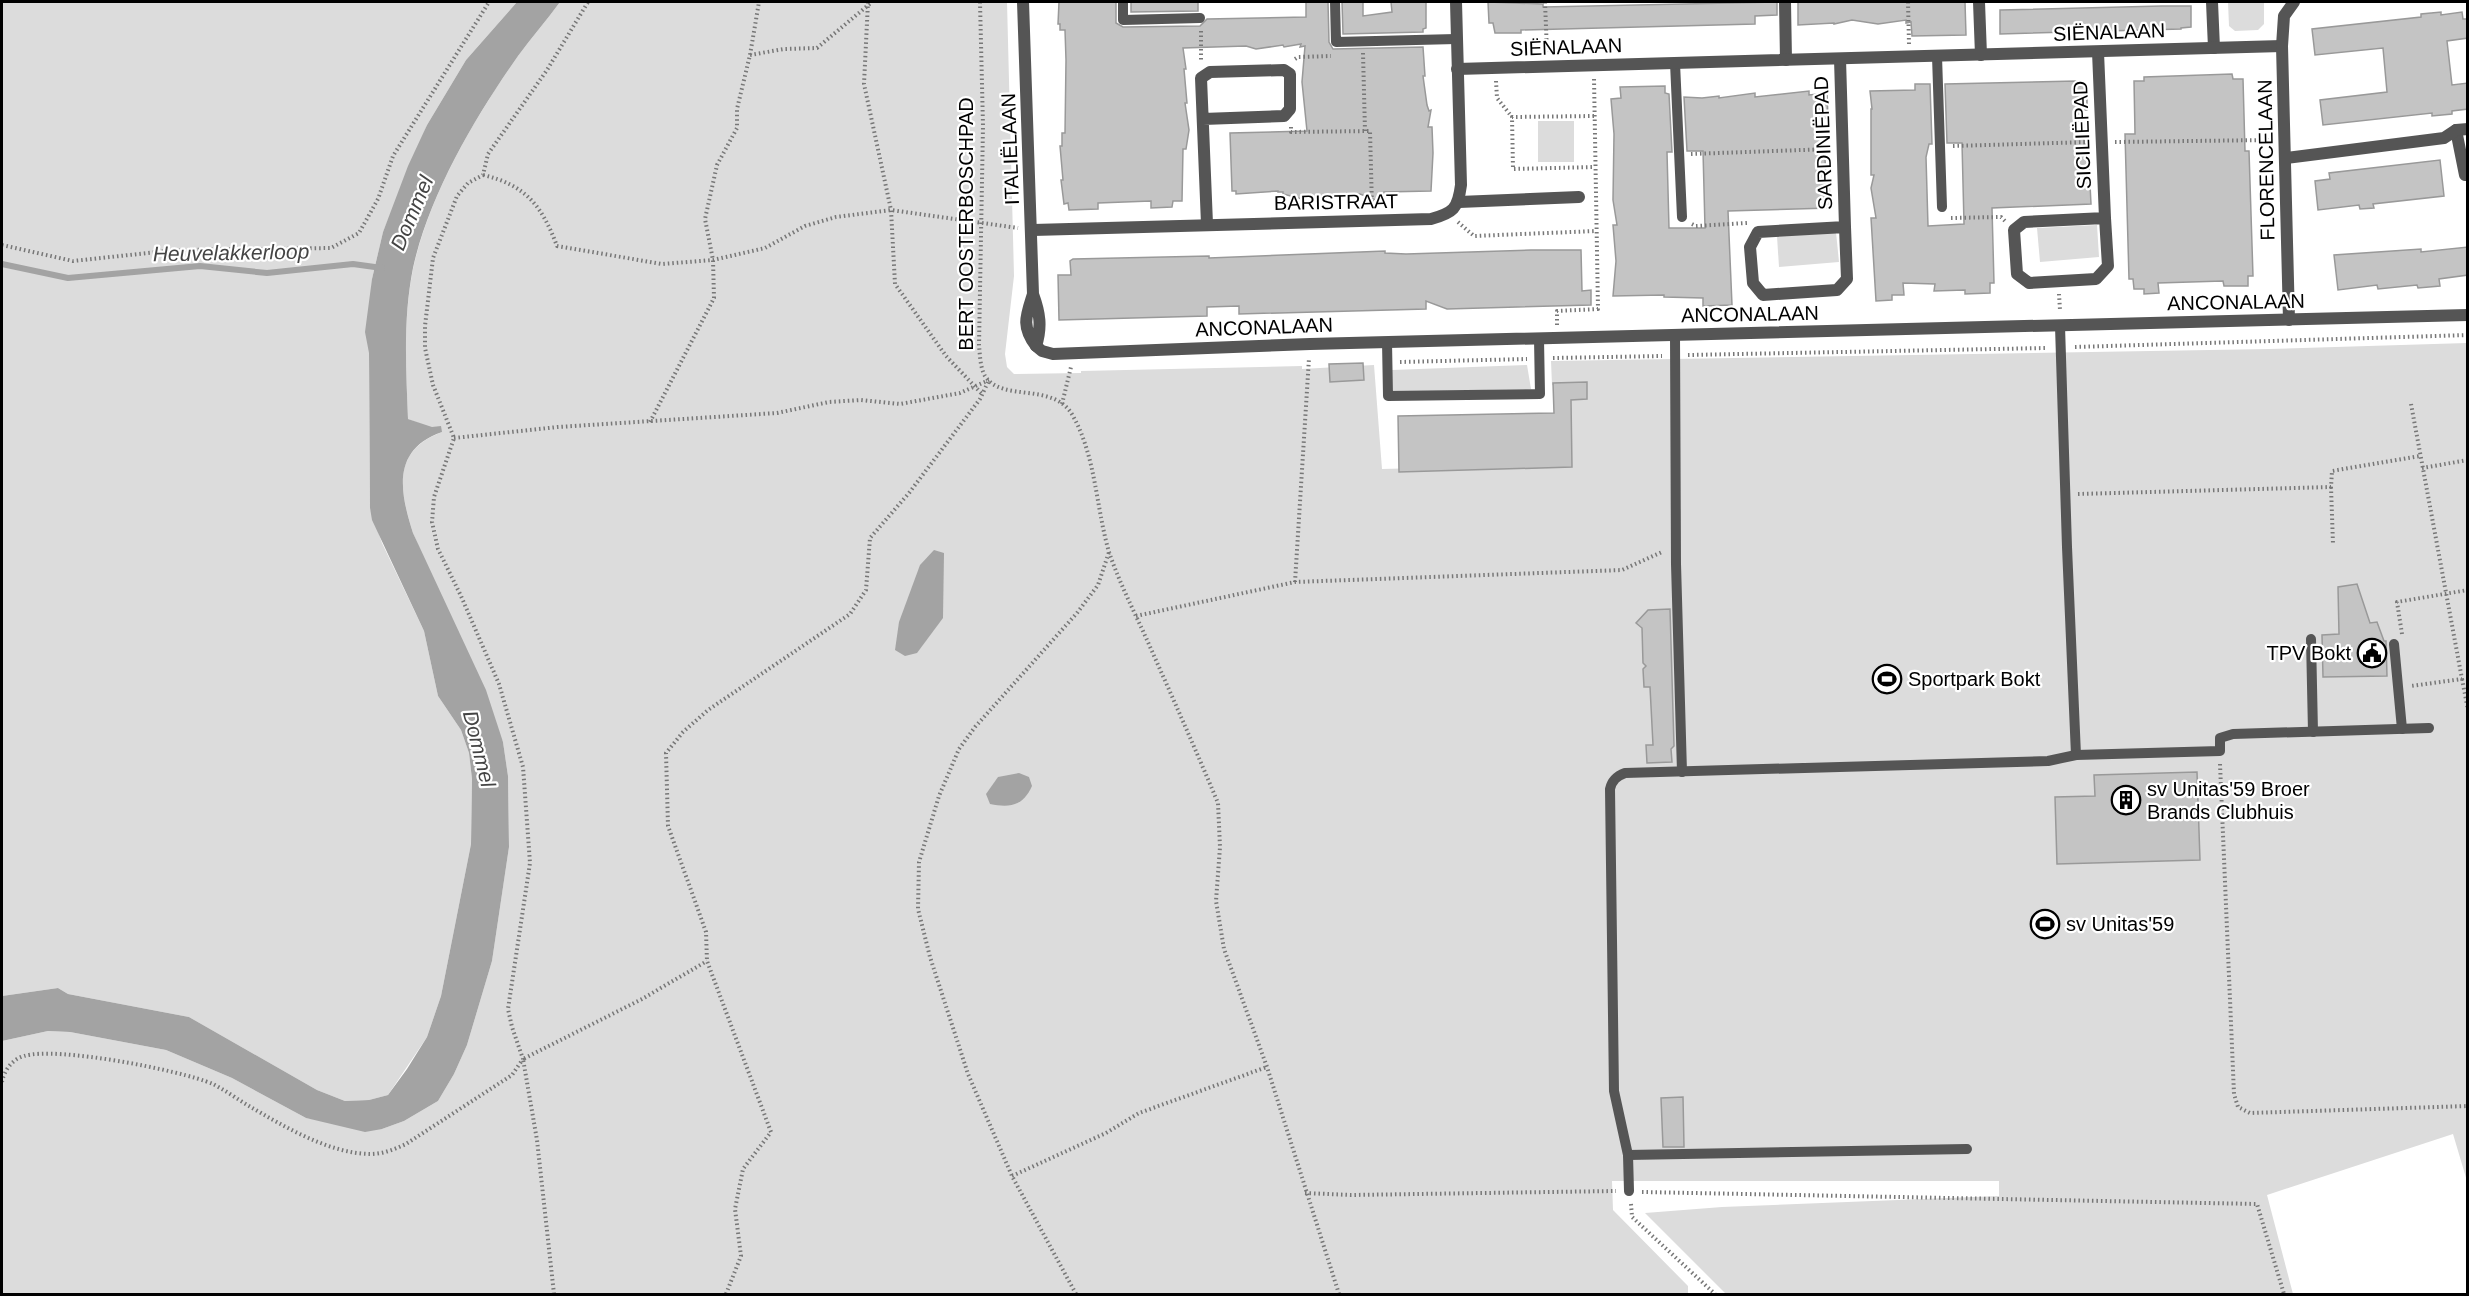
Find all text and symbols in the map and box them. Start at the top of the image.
street label: SIËNALAAN [2053,19,2165,45]
street label: SIËNALAAN [1510,34,1622,60]
street label: SARDINIËPAD [1810,76,1836,210]
street label: FLORENCELAAN [2254,79,2278,241]
street label: SICILIËPAD [2069,80,2095,190]
street label: ITALIËLAAN [997,93,1023,205]
street label: BERT OOSTERBOSCHPAD [955,97,977,351]
water label: Dommel [386,171,438,253]
street label: BARISTRAAT [1274,190,1398,214]
water label: Heuvelakkerloop [153,240,309,265]
street label: ANCONALAAN [2167,290,2305,314]
street label: ANCONALAAN [1681,302,1819,326]
street label: ANCONALAAN [1195,314,1333,340]
public building icon: TPV Bokt [2356,637,2388,669]
place label: TPV Bokt [2267,642,2351,664]
sports icon: Sportpark Bokt [1871,663,1903,695]
place label: Sportpark Bokt [1908,668,2041,690]
water label: Dommel [459,708,500,791]
place label: sv Unitas'59 Broer Brands Clubhuis [2147,778,2310,823]
building icon: sv Unitas'59 Broer Brands Clubhuis [2110,784,2142,816]
sports icon: sv Unitas'59 [2029,908,2061,940]
place label: sv Unitas'59 [2066,913,2174,935]

